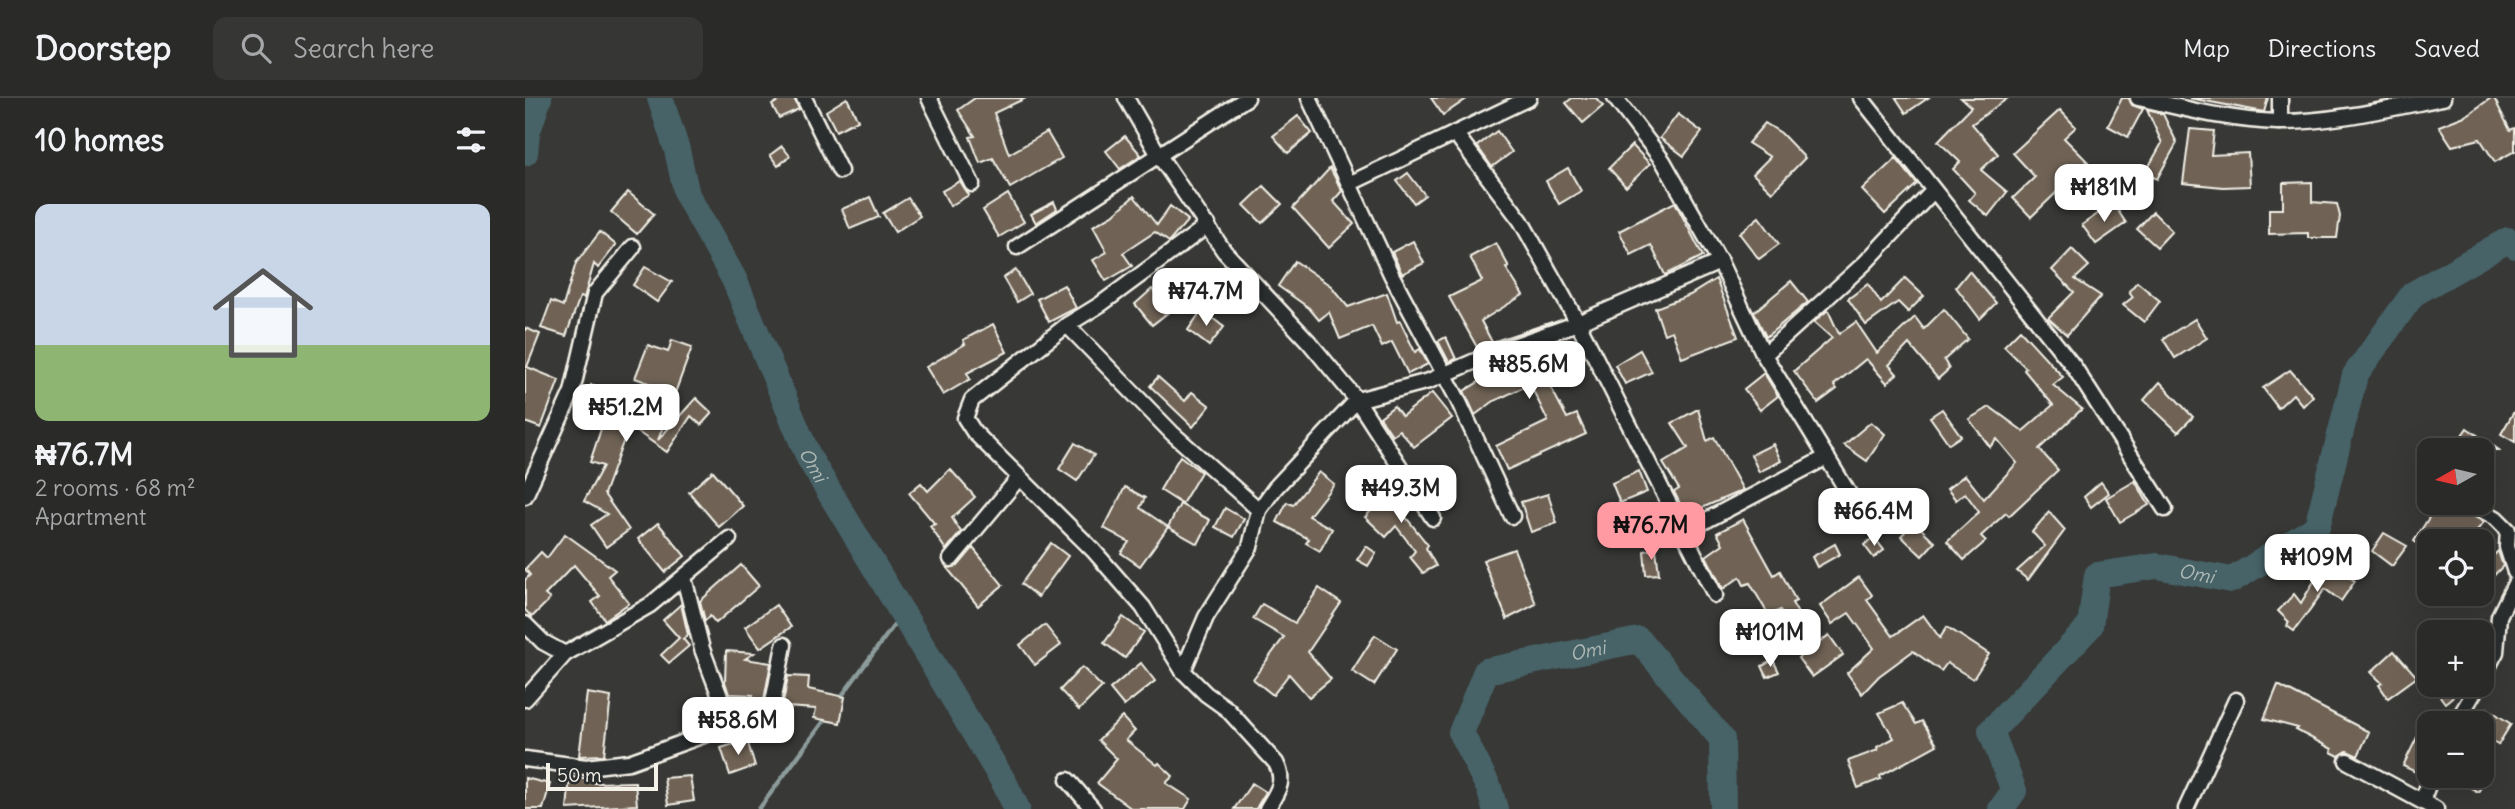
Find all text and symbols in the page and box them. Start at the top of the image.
search box [213,17,703,80]
text: Doorstep [35,27,171,69]
icon: search [237,29,275,67]
text: Search here [293,32,434,65]
text: Map [2183,33,2230,63]
text: Directions [2268,33,2376,63]
text: Saved [2414,33,2480,63]
text: 10 homes [35,121,164,159]
icon: filters [452,121,490,159]
pin: ₦181M [2055,164,2153,224]
text: ₦181M [2071,172,2137,201]
icon: home [200,250,326,376]
pin: ₦74.7M [1149,268,1263,328]
text: ₦74.7M [1168,276,1244,305]
pin: ₦85.6M [1472,342,1586,401]
text: ₦85.6M [1489,349,1569,378]
pin: ₦51.2M [569,384,683,444]
text: ₦51.2M [588,392,664,421]
text: ₦76.7M [35,435,134,473]
north arrow [2417,438,2494,514]
map controls [2417,438,2494,788]
water label: Omi [794,444,834,489]
pin: ₦49.3M [1344,466,1458,525]
text: 2 rooms · 68 m² [35,473,196,502]
text: ₦49.3M [1361,473,1441,502]
pin: ₦66.4M [1817,489,1931,548]
text: ₦66.4M [1834,496,1914,525]
text: Apartment [35,502,147,531]
pin: ₦76.7M [1594,503,1708,562]
text: ₦76.7M [1613,510,1689,539]
button: locate [2417,529,2494,606]
pin: ₦109M [2268,534,2366,594]
text: ₦109M [2281,542,2353,571]
water label: Omi [2177,558,2219,589]
pin: ₦101M [1721,610,1819,669]
text: ₦101M [1736,617,1804,646]
button: + [2417,620,2494,697]
water label: Omi [1568,635,1610,666]
pin: ₦58.6M [681,698,795,757]
text: ₦58.6M [698,705,778,734]
button: − [2417,711,2494,788]
scale bar [546,760,658,792]
text: 50 m [557,763,602,787]

